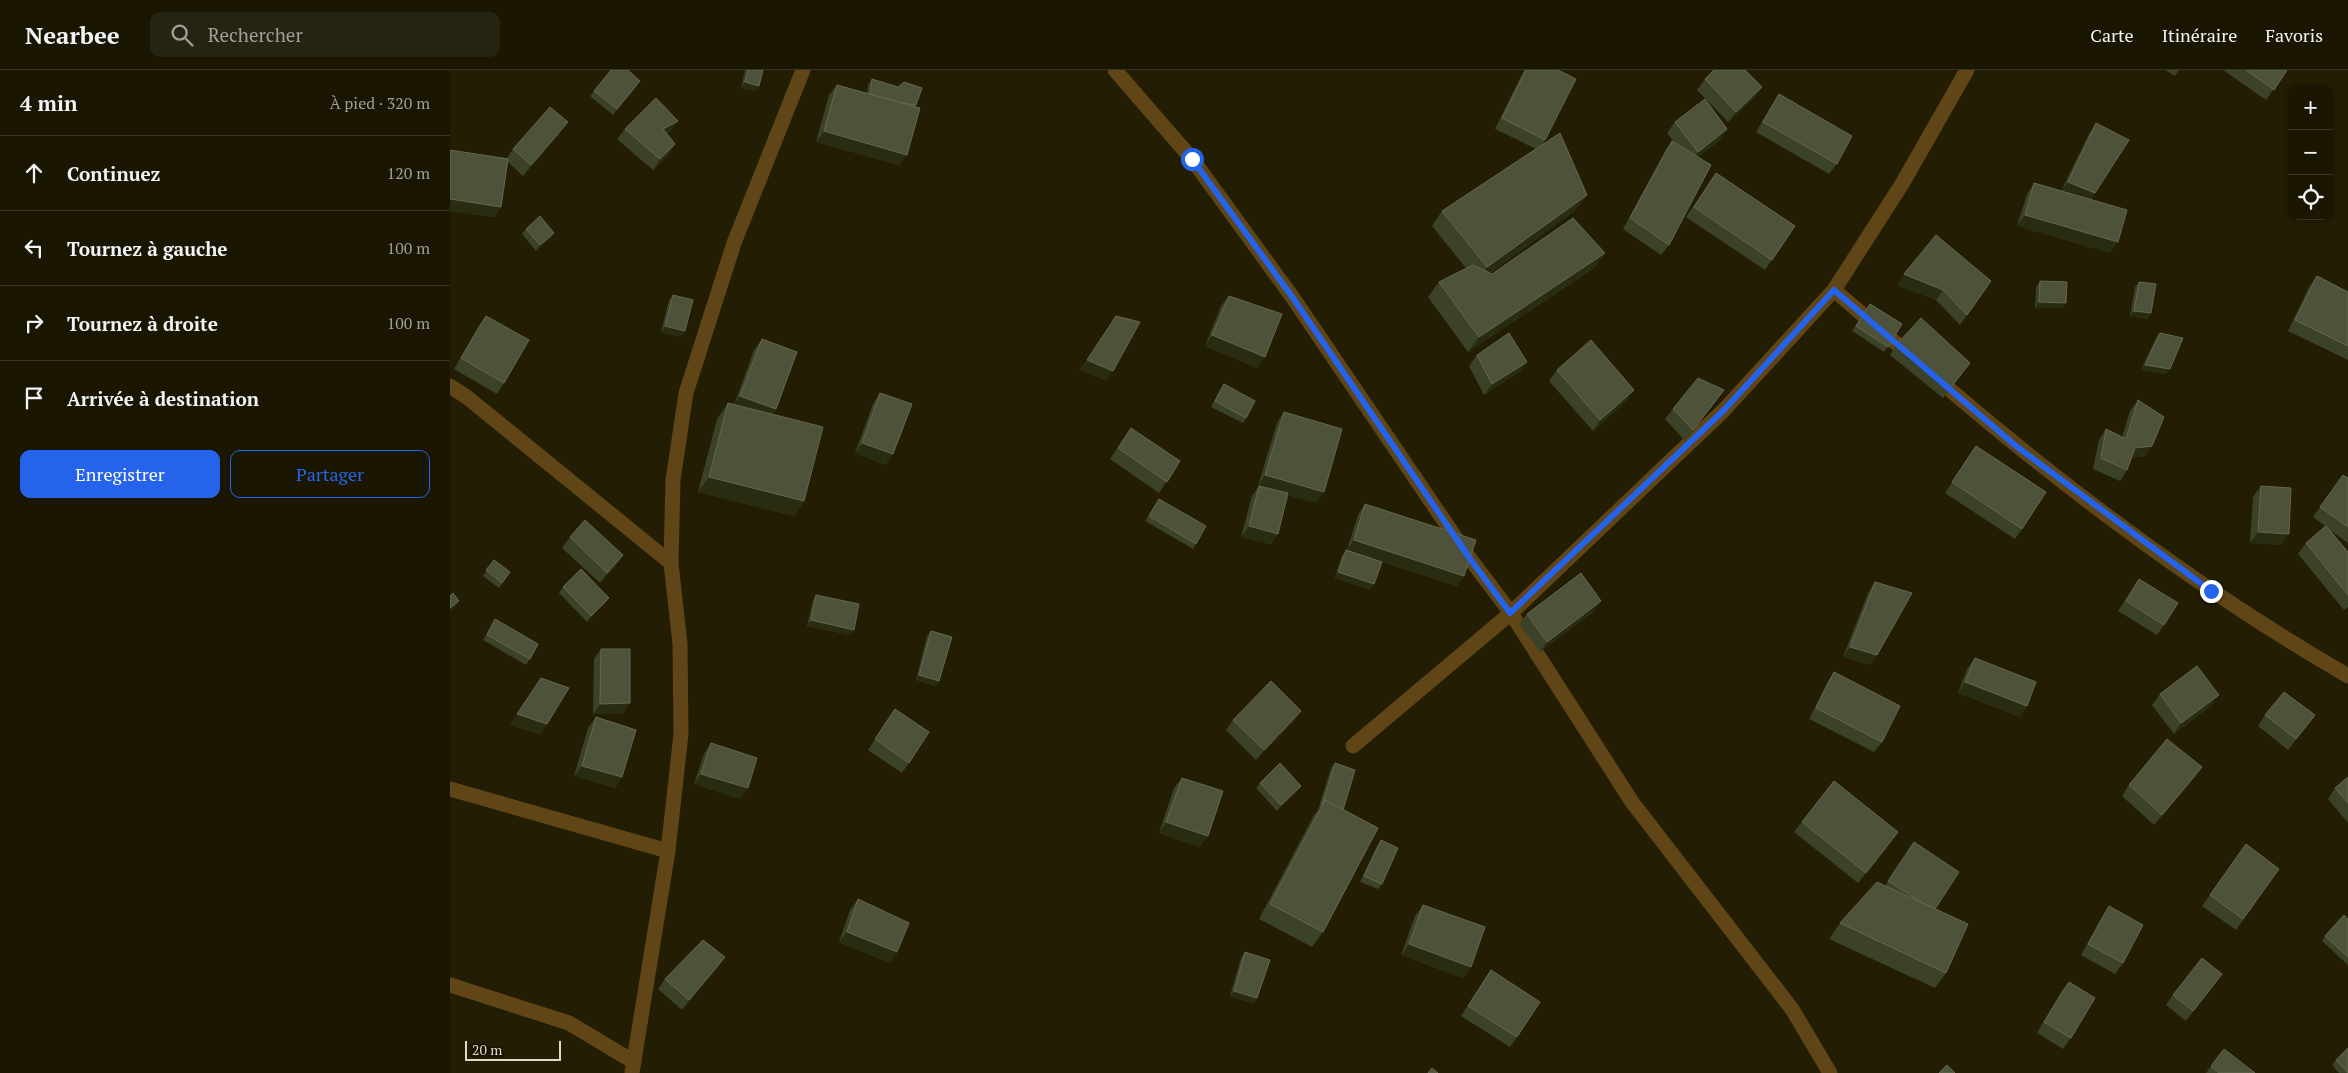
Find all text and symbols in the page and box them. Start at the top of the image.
search box [150,12,500,57]
text: Nearbee [25,19,120,51]
icon: search [168,21,196,49]
text: Rechercher [208,22,303,47]
text: Carte [2090,23,2134,47]
text: Itinéraire [2162,23,2237,47]
text: Favoris [2265,23,2323,47]
map controls [2288,85,2333,220]
button: + [2288,85,2333,130]
text: 4 min [20,89,77,117]
text: À pied · 320 m [330,92,430,114]
button: − [2288,130,2333,175]
route start [1181,148,1204,171]
icon: ahead [20,159,48,187]
text: Continuez [67,161,160,186]
text: 120 m [387,162,430,184]
button: locate [2288,175,2333,220]
icon: left [20,234,48,262]
text: Tournez à gauche [67,236,228,261]
text: 100 m [387,237,430,259]
icon: right [20,309,48,337]
text: Tournez à droite [67,311,218,336]
text: 100 m [387,312,430,334]
icon: arrive [20,384,48,412]
text: Arrivée à destination [67,386,259,411]
button: Enregistrer [20,450,220,498]
button: Partager [230,450,430,498]
route end [2200,580,2223,603]
scale bar [465,1038,561,1061]
text: 20 m [472,1040,502,1059]

